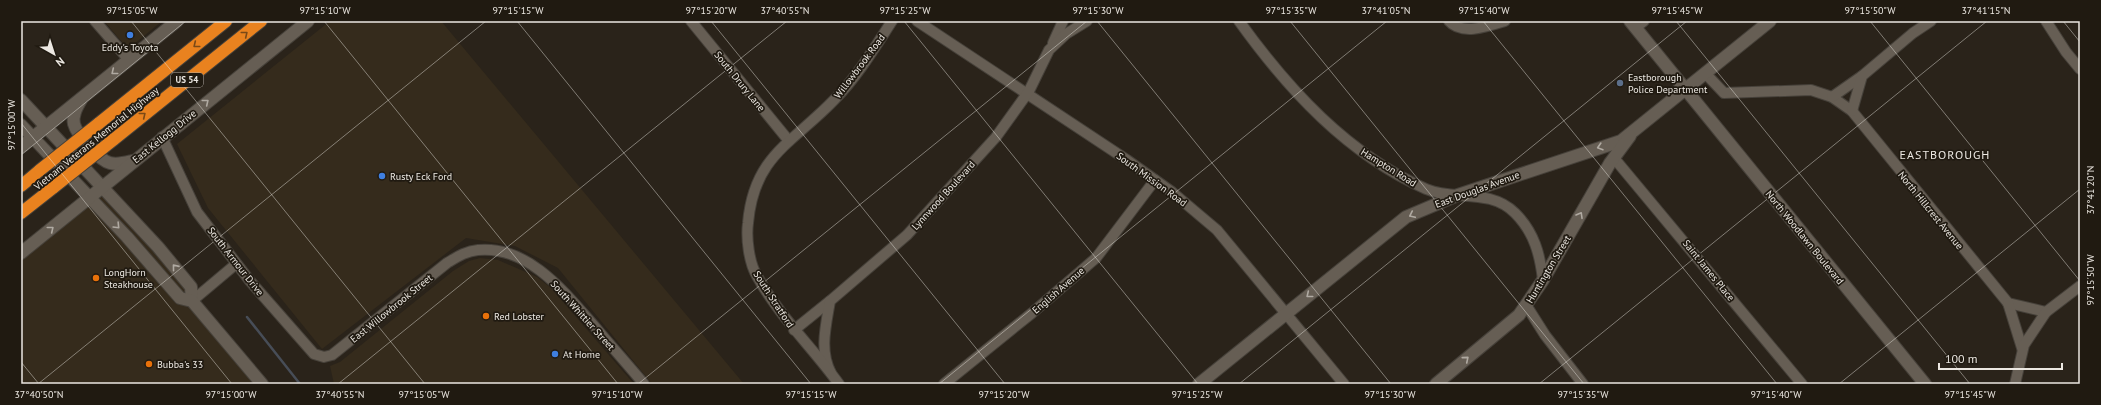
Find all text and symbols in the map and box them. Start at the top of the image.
text: 97°15'05"W [106,4,158,17]
text: 97°15'10"W [299,4,351,17]
text: 97°15'15"W [492,4,544,17]
text: 97°15'20"W [685,4,737,17]
text: 37°40'55"N [760,4,810,17]
text: 97°15'25"W [879,4,931,17]
text: 97°15'30"W [1072,4,1124,17]
text: 97°15'35"W [1265,4,1317,17]
text: 37°41'05"N [1361,4,1411,17]
text: 97°15'40"W [1458,4,1510,17]
text: 97°15'45"W [1651,4,1703,17]
text: 97°15'50"W [1844,4,1896,17]
text: 37°41'15"N [1961,4,2011,17]
marker: Eddy's Toyota [125,30,135,40]
one-way arrow [240,32,247,39]
street label: Willowbrook Road [831,32,888,101]
north arrow [34,34,74,74]
place label: Eddy's Toyota [102,41,158,54]
one-way arrow [193,41,200,48]
street label: South Drury Lane [711,49,768,114]
text: N [53,54,68,69]
one-way arrow [112,67,119,74]
place label: Eastborough Police Department [1628,71,1708,96]
road number: US 54 [171,73,203,87]
marker: Eastborough Police Department [1615,78,1625,88]
street label: Vietnam Veterans Memorial Highway [30,84,162,194]
text: 97°15'00"W [5,99,18,151]
one-way arrow [202,100,209,107]
street label: East Kellogg Drive [130,107,199,166]
one-way arrow [139,113,146,120]
one-way arrow [1596,142,1603,151]
street label: Hampton Road [1359,145,1419,190]
district label: EASTBOROUGH [1900,147,1990,162]
street label: South Mission Road [1114,149,1189,209]
street label: Lynnwood Boulevard [909,158,978,233]
text: 37°41'20"N [2084,165,2097,215]
street label: East Douglas Avenue [1433,168,1521,211]
street label: North Hillcrest Avenue [1895,169,1966,252]
place label: Rusty Eck Ford [390,170,452,183]
marker: Rusty Eck Ford [377,171,387,181]
street label: North Woodlawn Boulevard [1763,188,1847,287]
one-way arrow [1408,210,1416,218]
one-way arrow [1576,212,1583,220]
one-way arrow [112,221,119,229]
street label: South Armour Drive [205,224,267,298]
one-way arrow [47,226,54,233]
street label: Huntington Street [1523,232,1574,306]
street label: Saint James Place [1680,237,1737,304]
text: 97°15'50"W [2084,254,2097,306]
street label: English Avenue [1030,264,1087,317]
one-way arrow [173,265,180,272]
place label: LongHorn Steakhouse [104,266,153,291]
street label: South Stratford [750,268,797,330]
street label: East Willowbrook Street [348,271,436,346]
marker: LongHorn Steakhouse [91,273,101,283]
street label: South Whittier Street [548,278,618,354]
one-way arrow [1307,290,1314,297]
place label: Red Lobster [494,310,545,323]
marker: Red Lobster [481,311,491,321]
scale bar [1939,345,2062,371]
place label: At Home [563,348,600,361]
marker: At Home [550,349,560,359]
text: 100 m [1945,351,1978,366]
one-way arrow [1461,357,1469,364]
place label: Bubba's 33 [157,358,203,371]
marker: Bubba's 33 [144,359,154,369]
text: 37°40'50"N [14,388,64,401]
text: 97°15'00"W [205,388,257,401]
text: 37°40'55"N [315,388,365,401]
text: 97°15'05"W [398,388,450,401]
text: 97°15'10"W [591,388,643,401]
text: 97°15'15"W [785,388,837,401]
text: 97°15'20"W [978,388,1030,401]
text: 97°15'25"W [1171,388,1223,401]
text: 97°15'30"W [1364,388,1416,401]
text: 97°15'35"W [1557,388,1609,401]
text: 97°15'40"W [1750,388,1802,401]
text: 97°15'45"W [1944,388,1996,401]

